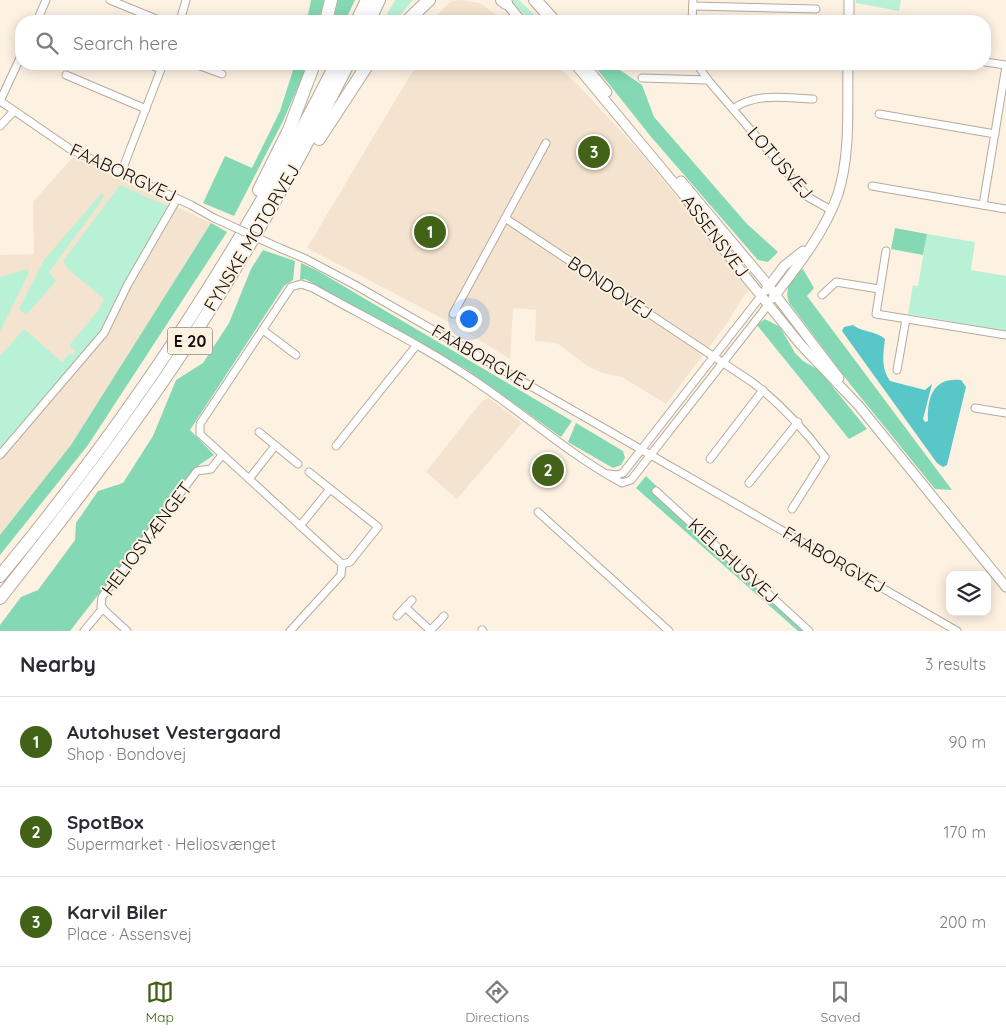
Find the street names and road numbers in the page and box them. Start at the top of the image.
street label: LOTUSVEJ [743,122,818,204]
street label: FAABORGVEJ [66,138,180,207]
street label: FYNSKE MOTORVEJ [199,160,305,315]
street label: ASSENSVEJ [677,190,754,282]
street label: BONDOVEJ [563,251,657,324]
street label: FAABORGVEJ [428,319,539,396]
road number: E 20 [168,328,212,354]
street label: HELIOSVÆNGET [96,477,197,600]
street label: KIELSHUSVEJ [684,513,783,608]
street label: FAABORGVEJ [779,521,890,598]

